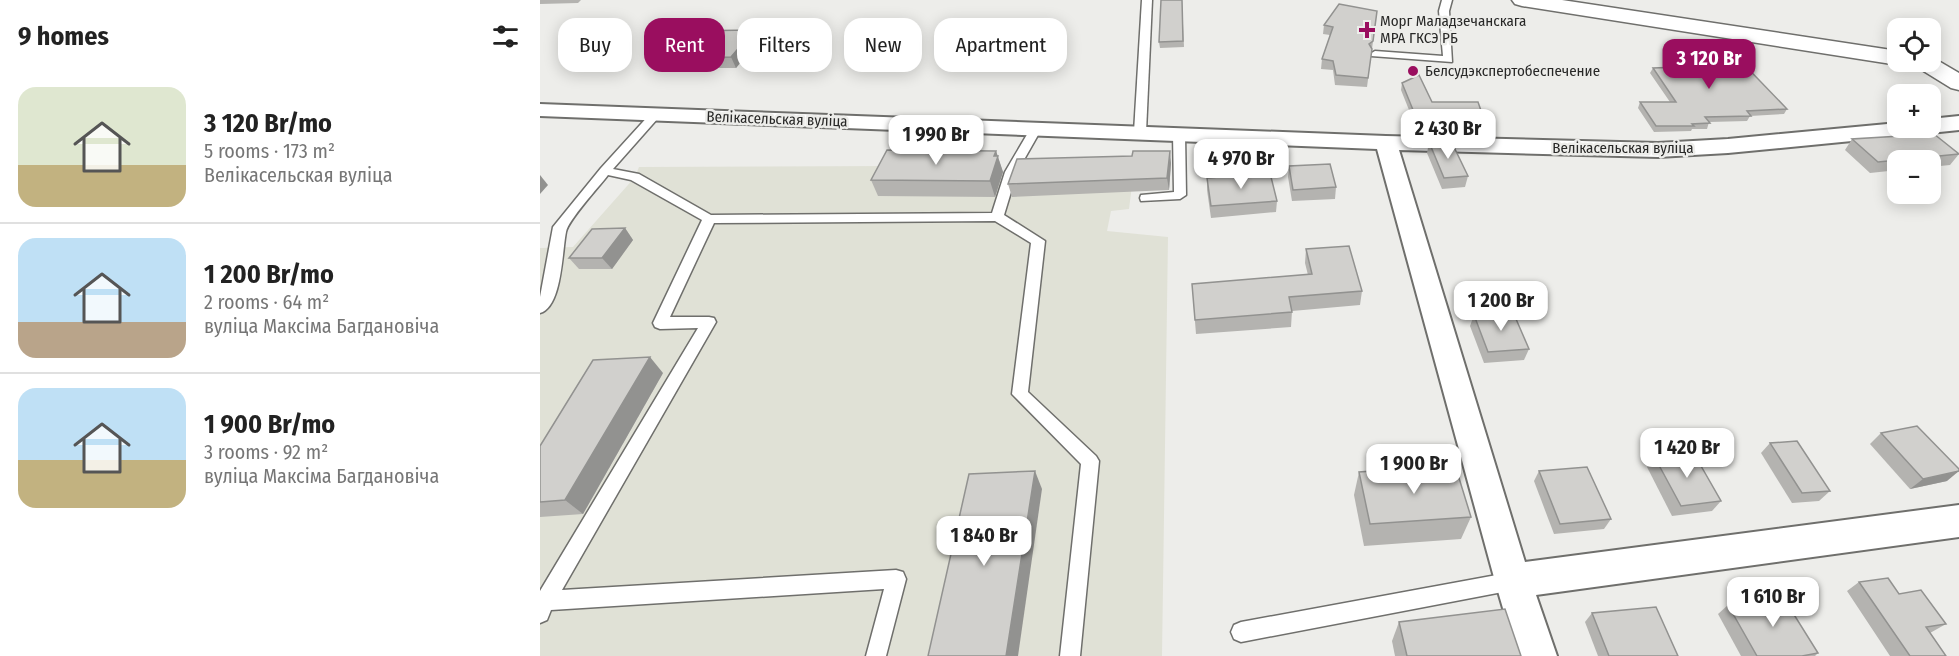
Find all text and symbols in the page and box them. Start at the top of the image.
place label: Морг Маладзечанскага МРА ГКСЭ РБ [1380,12,1526,47]
chip: Buy [558,18,632,72]
chip: Rent [644,18,725,72]
chip: Filters [737,18,832,72]
chip: New [844,18,922,72]
chip: Apartment [934,18,1067,72]
map controls [1887,18,1941,204]
button: locate [1887,18,1941,72]
icon: filters [489,20,522,53]
text: 9 homes [18,21,109,52]
marker: Морг Маладзечанскага МРА ГКСЭ РБ [1358,21,1376,39]
pin: 3 120 Br [1647,39,1771,90]
text: 3 120 Br [1677,46,1741,70]
place label: Белсудэкспертобеспечение [1425,62,1600,80]
marker: Белсудэкспертобеспечение [1406,64,1420,78]
button: + [1887,84,1941,138]
text: 3 120 Br/mo [204,108,332,139]
street label: Велікасельская вуліца [706,108,848,130]
pin: 2 430 Br [1386,109,1510,160]
icon: home [66,111,138,183]
pin: 1 990 Br [874,115,998,166]
text: 2 430 Br [1415,116,1481,140]
text: 1 990 Br [903,122,969,146]
text: 5 rooms · 173 m² [204,139,335,163]
pin: 4 970 Br [1179,139,1303,190]
street label: Велікасельская вуліца [1552,139,1694,157]
text: 4 970 Br [1208,146,1274,170]
button: − [1887,150,1941,204]
text: Велікасельская вуліца [204,163,392,187]
text: 1 200 Br/mo [204,259,334,290]
icon: home [66,262,138,334]
pin: 1 200 Br [1439,281,1563,332]
text: 1 200 Br [1468,288,1534,312]
text: 2 rooms · 64 m² [204,290,329,314]
text: вуліца Максіма Багдановіча [204,314,439,338]
text: 1 900 Br/mo [204,409,335,440]
icon: home [66,412,138,484]
pin: 1 420 Br [1625,428,1749,479]
text: 1 420 Br [1654,435,1720,459]
text: 3 rooms · 92 m² [204,440,328,464]
pin: 1 900 Br [1352,444,1476,495]
text: 1 900 Br [1380,451,1448,475]
text: вуліца Максіма Багдановіча [204,464,439,488]
pin: 1 840 Br [922,516,1046,567]
text: 1 840 Br [950,523,1018,547]
pin: 1 610 Br [1711,577,1835,628]
text: 1 610 Br [1741,584,1805,608]

